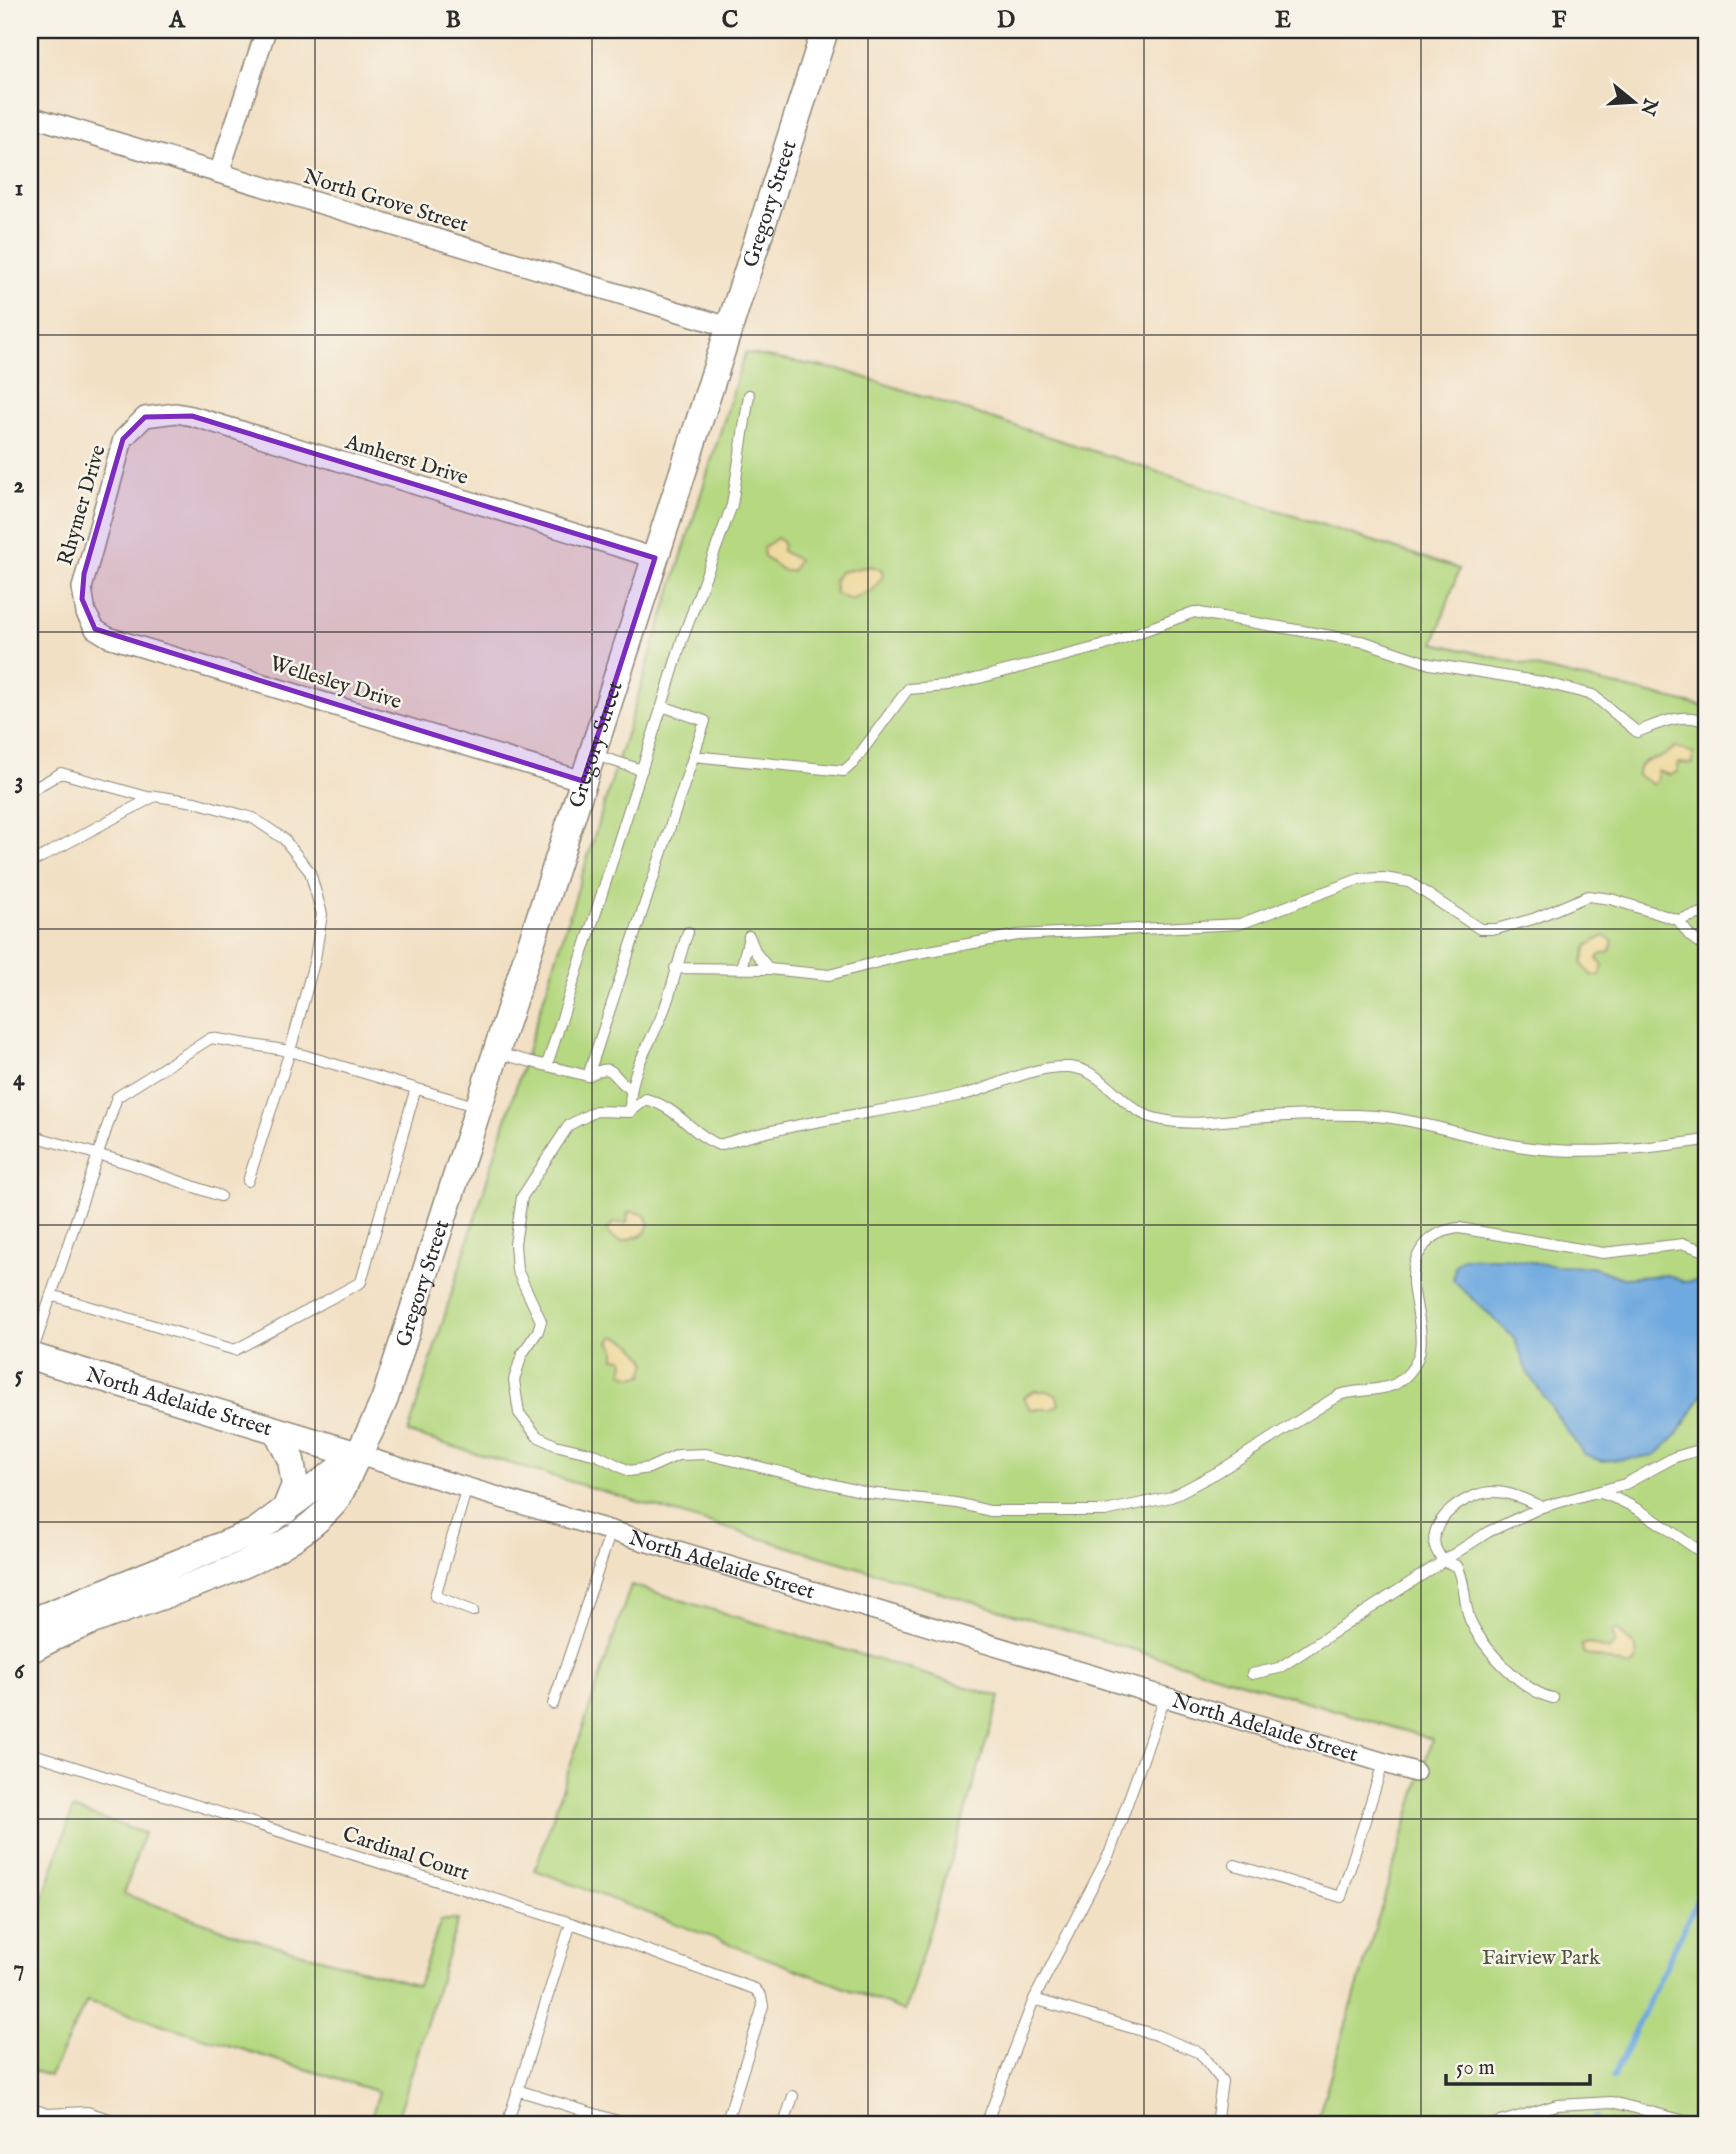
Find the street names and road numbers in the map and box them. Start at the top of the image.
street label: Gregory Street [738,137,804,271]
street label: North Grove Street [300,164,471,239]
street label: Amherst Drive [341,429,472,492]
street label: Rhymer Drive [52,442,113,569]
street label: Wellesley Drive [267,651,405,716]
street label: Gregory Street [564,678,630,812]
street label: Gregory Street [390,1217,456,1350]
street label: North Adelaide Street [83,1362,275,1443]
street label: North Adelaide Street [625,1525,818,1606]
street label: North Adelaide Street [1169,1688,1361,1769]
street label: Cardinal Court [339,1821,472,1888]

